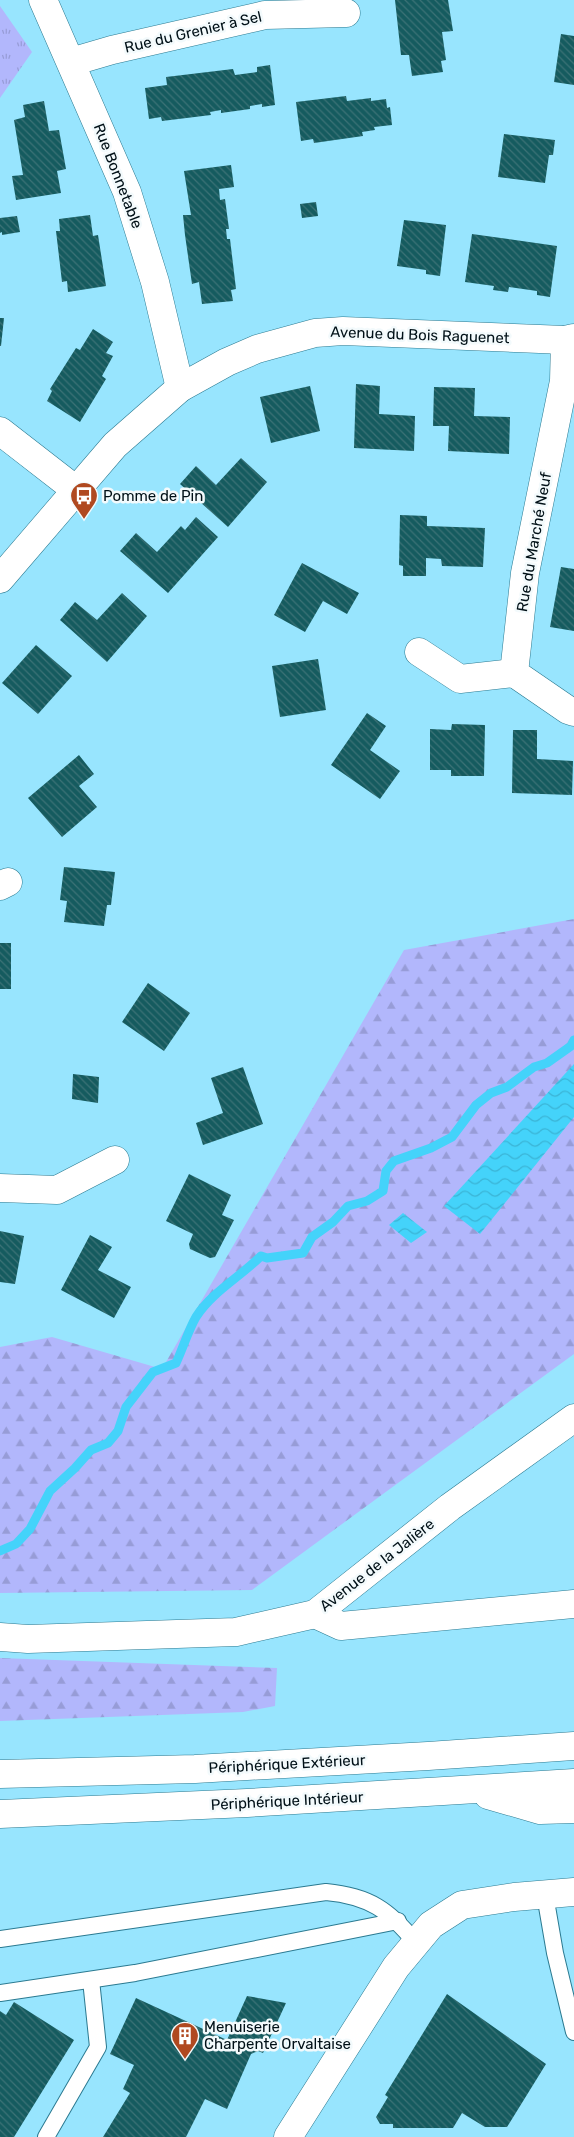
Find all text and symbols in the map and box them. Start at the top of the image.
street label: Rue du Grenier à Sel [123,7,263,57]
street label: Rue Bonnetable [90,121,146,231]
street label: Avenue du Bois Raguenet [330,323,510,347]
street label: Rue du Marché Neuf [513,471,555,613]
bus stop icon: Pomme de Pin [69,481,99,520]
place label: Pomme de Pin [103,487,203,505]
street label: Avenue de la Jalière [316,1515,438,1615]
street label: Périphérique Extérieur [208,1751,366,1777]
street label: Périphérique Intérieur [210,1788,364,1814]
place label: Menuiserie Charpente Orvaltaise [204,2018,351,2053]
building icon: Menuiserie Charpente Orvaltaise [170,2021,200,2060]

